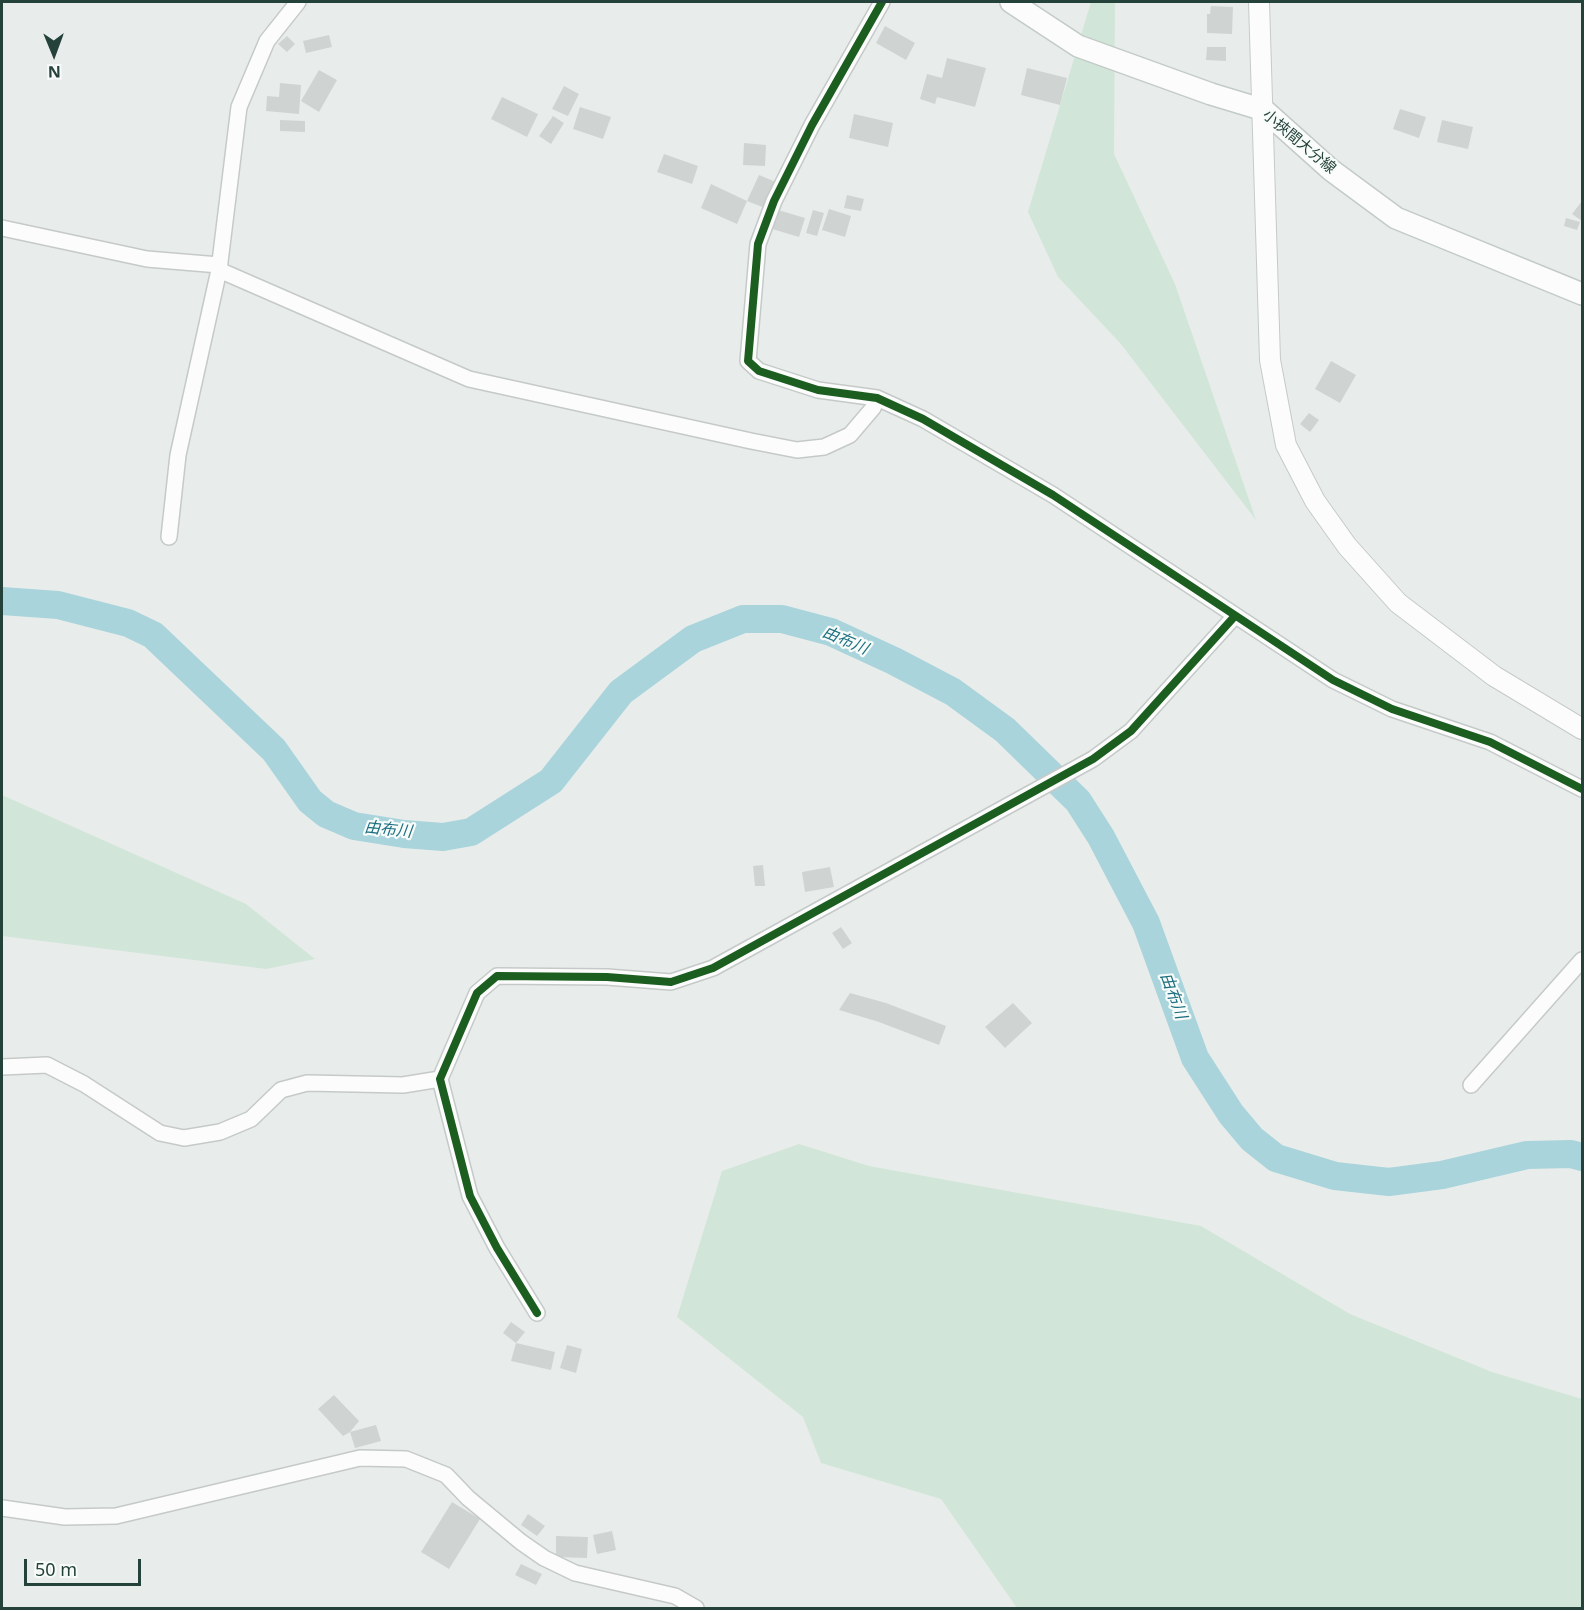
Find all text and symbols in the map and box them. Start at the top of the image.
north arrow [24,24,84,84]
text: N [48,61,61,83]
street label: 小挾間大分線 [1259,106,1339,178]
water label: 由布川 [819,623,871,659]
water label: 由布川 [363,818,413,842]
water label: 由布川 [1156,970,1190,1022]
scale bar [27,1547,144,1585]
text: 50 m [35,1557,77,1581]

